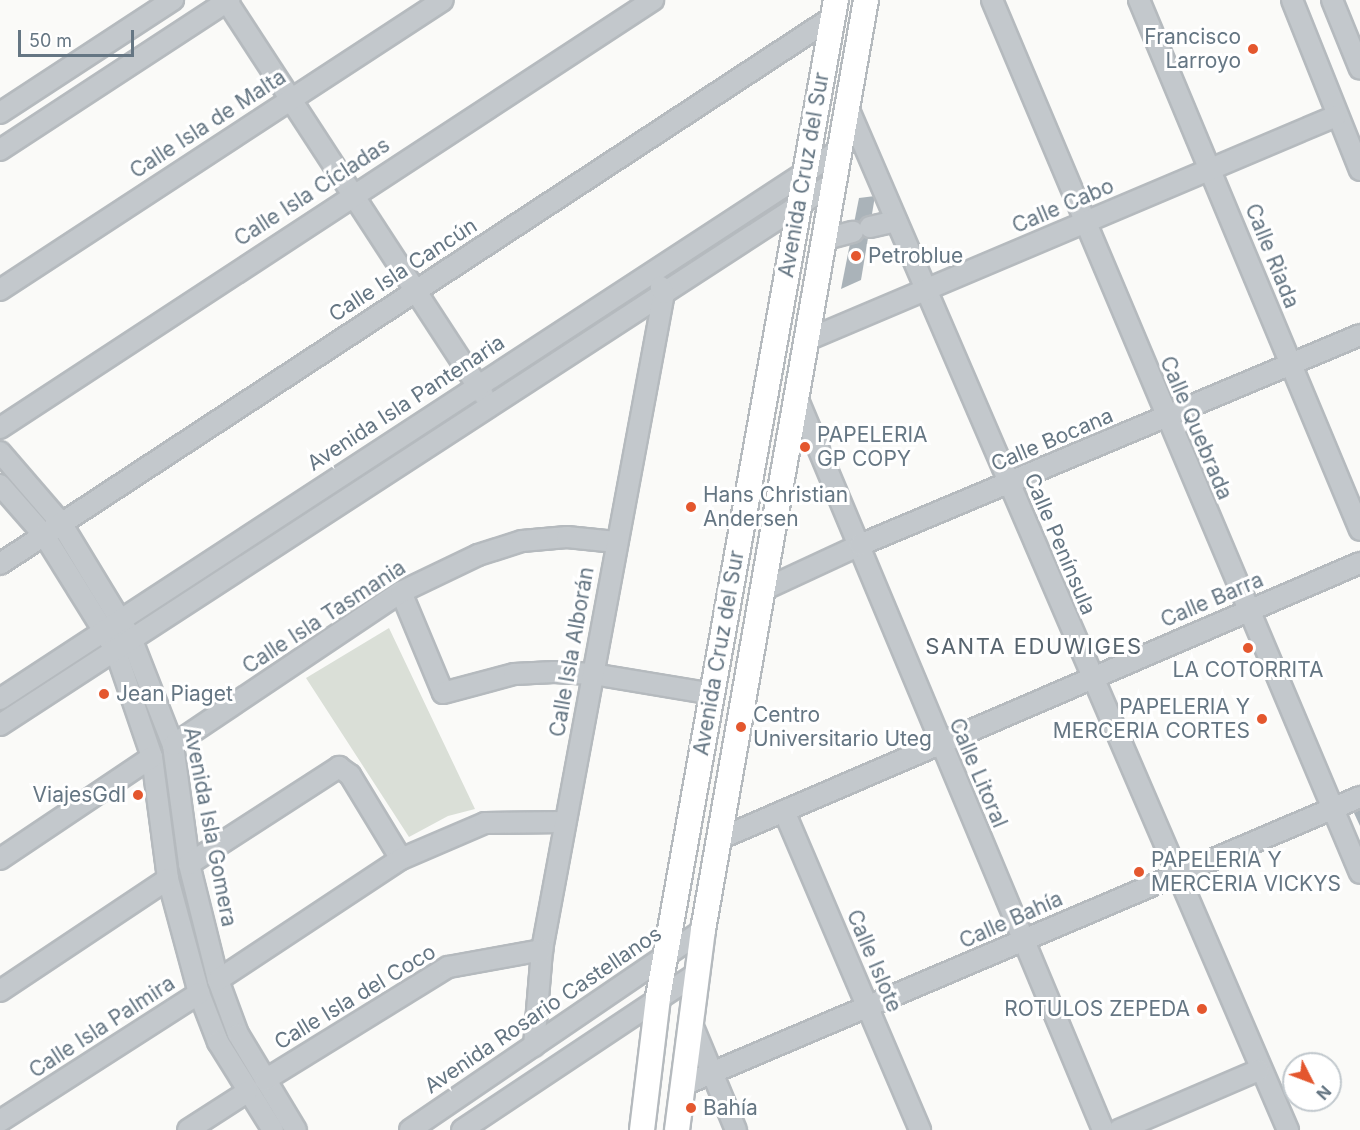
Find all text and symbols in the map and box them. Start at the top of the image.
scale bar [21,18,136,56]
place label: Francisco Larroyo [1144,24,1241,74]
text: 50 m [29,30,72,51]
marker: Francisco Larroyo [1246,42,1260,56]
street label: Calle Isla de Malta [125,64,291,184]
street label: Avenida Cruz del Sur [774,70,834,280]
street label: Calle Isla Cícladas [230,132,394,252]
street label: Calle Cabo [1008,173,1118,239]
street label: Calle Riada [1240,200,1304,312]
street label: Calle Isla Cancún [324,213,482,327]
place label: Petroblue [868,243,963,269]
marker: Petroblue [849,249,863,263]
street label: Avenida Isla Pantenaria [303,330,509,476]
street label: Calle Quebrada [1154,352,1238,504]
street label: Calle Bocana [987,403,1117,477]
place label: PAPELERIA GP COPY [817,422,928,472]
marker: PAPELERIA GP COPY [798,440,812,454]
street label: Calle Península [1019,469,1101,619]
place label: Hans Christian Andersen [703,482,848,532]
marker: Hans Christian Andersen [684,500,698,514]
street label: Avenida Cruz del Sur [689,548,749,758]
street label: Calle Isla Tasmania [238,555,410,679]
street label: Calle Isla Alborán [545,565,599,739]
street label: Calle Barra [1157,567,1267,633]
district label: SANTA EDUWIGES [925,634,1143,660]
marker: LA COTORRITA [1241,641,1255,655]
place label: LA COTORRITA [1173,657,1323,683]
place label: Jean Piaget [116,681,233,707]
marker: Jean Piaget [97,687,111,701]
place label: PAPELERIA Y MERCERIA CORTES [1053,694,1250,744]
place label: Centro Universitario Uteg [753,702,932,752]
marker: PAPELERIA Y MERCERIA CORTES [1255,712,1269,726]
street label: Calle Litoral [944,714,1012,832]
marker: Centro Universitario Uteg [734,720,748,734]
street label: Avenida Isla Gomera [178,725,242,929]
place label: ViajesGdl [33,782,126,808]
marker: ViajesGdl [131,788,145,802]
place label: PAPELERIA Y MERCERIA VICKYS [1151,847,1341,897]
marker: PAPELERIA Y MERCERIA VICKYS [1132,865,1146,879]
street label: Calle Bahía [956,886,1066,954]
street label: Calle Islote [841,906,907,1016]
street label: Avenida Rosario Castellanos [420,921,666,1099]
street label: Calle Isla del Coco [270,939,440,1055]
street label: Calle Isla Palmira [25,971,179,1083]
place label: ROTULOS ZEPEDA [1004,996,1190,1022]
marker: ROTULOS ZEPEDA [1195,1002,1209,1016]
north arrow [1282,1052,1342,1112]
text: N [1312,1081,1335,1104]
place label: Bahía [703,1095,758,1121]
marker: Bahía [684,1101,698,1115]

